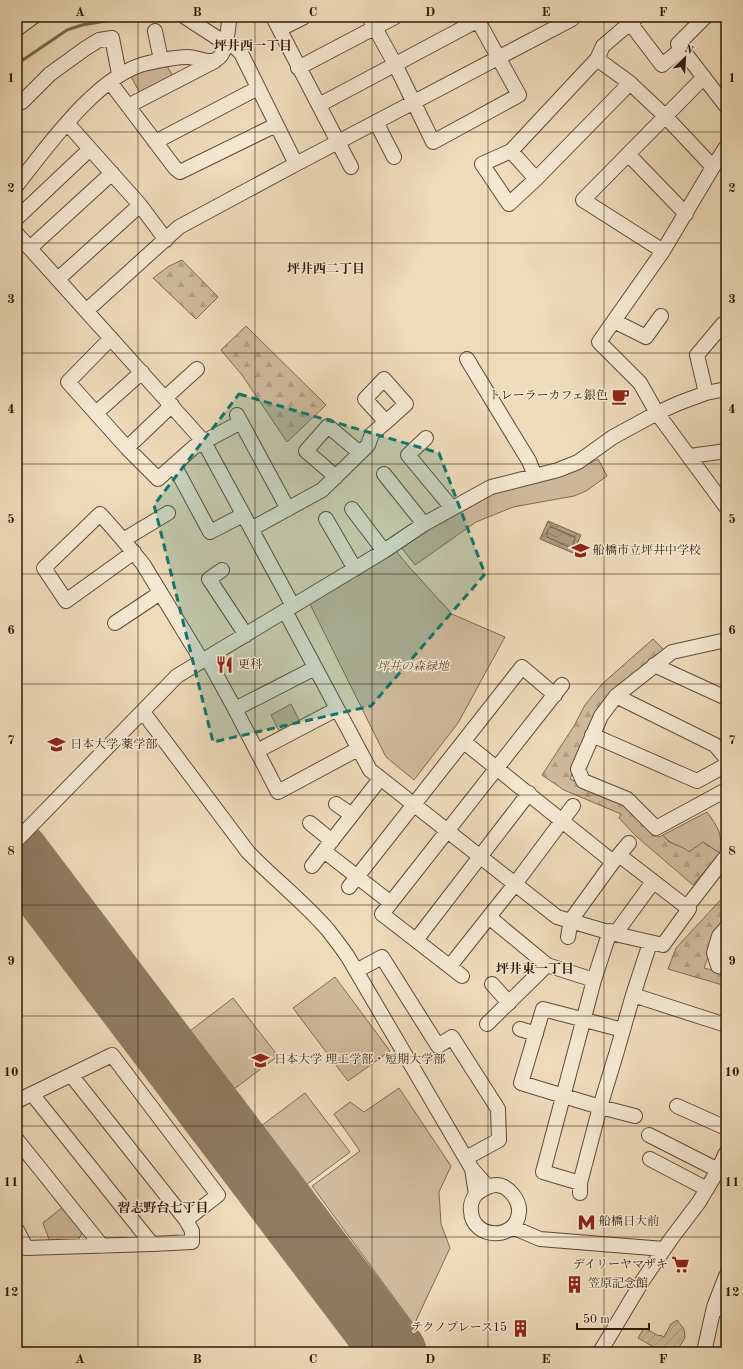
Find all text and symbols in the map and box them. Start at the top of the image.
text: A [75,6,85,19]
text: B [192,6,202,19]
text: C [309,6,317,19]
text: D [425,6,435,19]
text: E [542,6,551,19]
text: F [659,6,668,19]
north arrow [665,38,705,78]
district label: 坪井西一丁目 [214,39,292,53]
text: N [682,44,695,57]
text: 1 [7,72,15,85]
text: 1 [728,72,736,85]
text: 2 [7,182,15,195]
text: 2 [728,182,736,195]
district label: 坪井西二丁目 [287,262,365,276]
text: 3 [7,293,15,306]
text: 3 [728,293,736,306]
cafe icon: トレーラーカフェ銀色 [611,386,631,406]
place label: トレーラーカフェ銀色 [489,388,608,402]
text: 4 [7,403,15,416]
text: 4 [728,403,736,416]
text: 5 [7,513,15,526]
text: 5 [728,513,736,526]
school or university icon: 船橋市立坪井中学校 [570,541,590,561]
place label: 船橋市立坪井中学校 [593,543,701,557]
text: 6 [7,624,15,637]
text: 6 [728,624,736,637]
restaurant icon: 更科 [215,655,235,675]
place label: 更科 [238,658,262,671]
park label: 坪井の森緑地 [377,659,451,673]
text: 7 [7,734,15,747]
text: 7 [728,734,736,747]
school or university icon: 日本大学 薬学部 [47,735,67,755]
place label: 日本大学 薬学部 [70,737,157,751]
text: 8 [7,845,15,858]
text: 8 [728,845,736,858]
text: 9 [7,955,15,968]
text: 9 [728,955,736,968]
district label: 坪井東一丁目 [496,961,574,976]
school or university icon: 日本大学 理工学部・短期大学部 [251,1050,271,1070]
place label: 日本大学 理工学部・短期大学部 [274,1052,445,1066]
text: 10 [3,1066,19,1079]
text: 10 [724,1066,740,1079]
text: 11 [3,1176,19,1189]
text: 11 [724,1176,740,1189]
district label: 習志野台七丁目 [117,1200,209,1215]
metro station icon: 船橋日大前 [576,1212,596,1232]
place label: 船橋日大前 [599,1214,659,1228]
supermarket icon: デイリーヤマザキ [671,1255,691,1275]
place label: デイリーヤマザキ [573,1257,668,1271]
building icon: 笠原記念館 [565,1274,585,1294]
place label: 笠原記念館 [588,1276,648,1290]
text: 12 [3,1286,19,1299]
text: 12 [724,1286,740,1299]
scale bar [577,1305,649,1331]
text: 50 m [583,1313,610,1326]
building icon: テクノプレース15 [510,1318,530,1338]
place label: テクノプレース15 [411,1321,507,1334]
text: A [75,1353,85,1366]
text: B [192,1353,202,1366]
text: C [309,1353,317,1366]
text: D [425,1353,435,1366]
text: E [542,1353,551,1366]
text: F [659,1353,668,1366]

